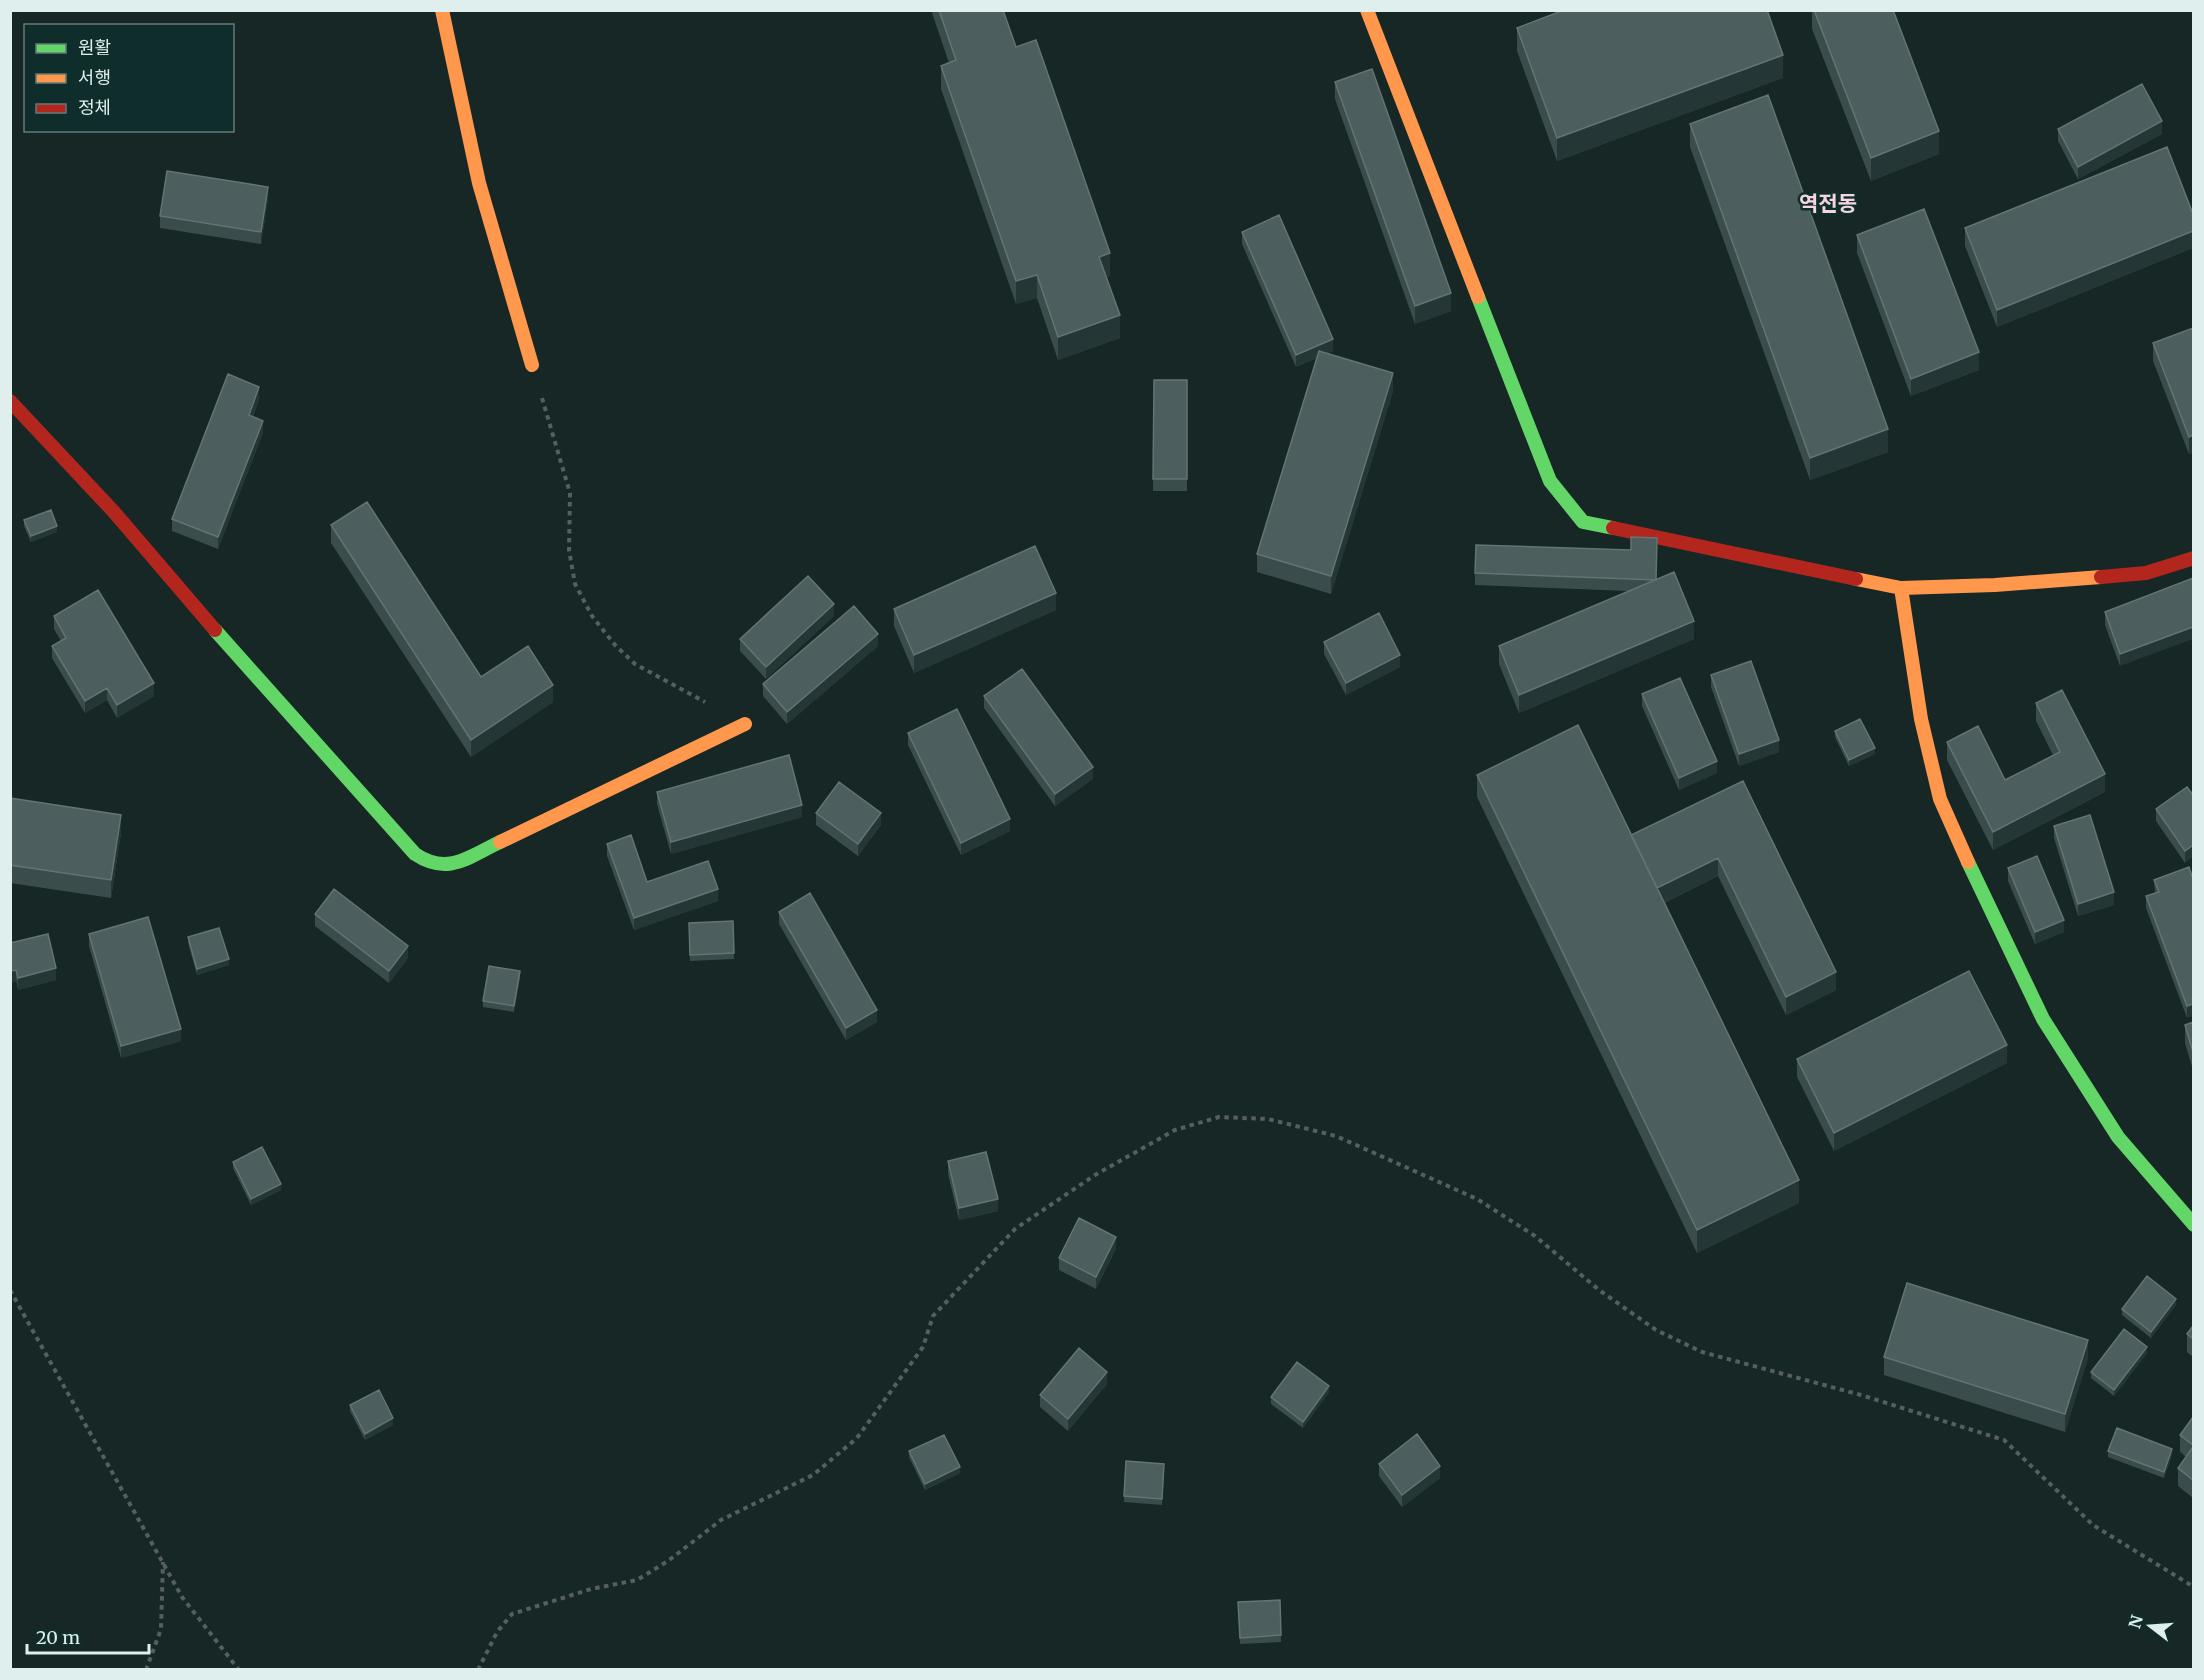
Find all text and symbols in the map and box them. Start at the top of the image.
legend [24,24,234,132]
text: 원활 [78,36,111,59]
text: 서행 [78,66,111,89]
text: 정체 [78,96,111,119]
district label: 역전동 [1799,190,1857,217]
north arrow [2120,1596,2180,1656]
text: N [2124,1612,2147,1631]
scale bar [27,1617,148,1655]
text: 20 m [36,1626,80,1649]

